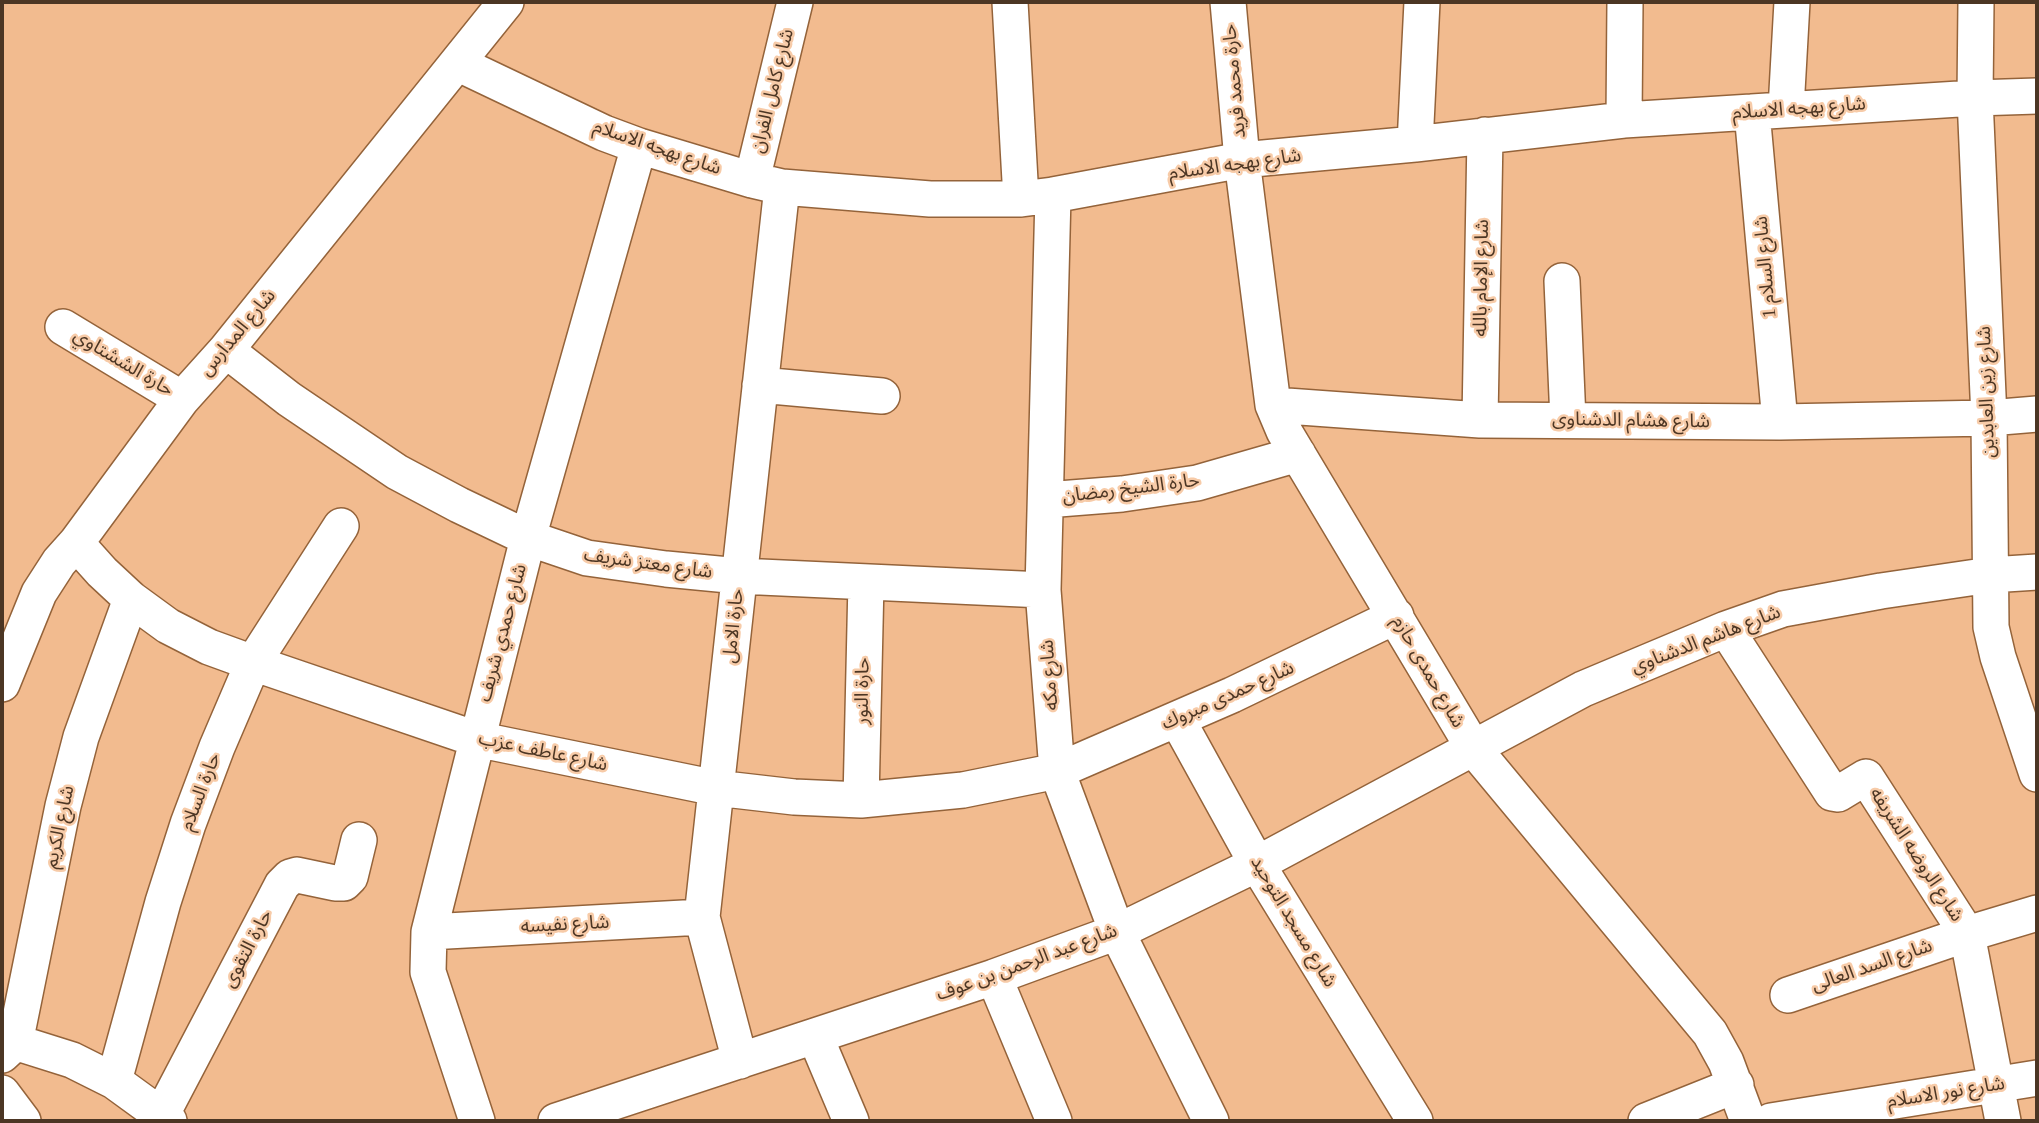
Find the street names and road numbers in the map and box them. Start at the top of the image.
street label: حارة محمد فريد [1219,23,1251,139]
street label: شارع كامل الفران [747,27,799,155]
street label: شارع بهجه الاسلام [1732,93,1866,125]
street label: شارع بهجه الاسلام [590,115,724,181]
street label: شارع بهجه الاسلام [1167,144,1303,186]
street label: شارع السلام 1 [1750,215,1782,319]
street label: شارع الإمام بالله [1470,219,1494,337]
street label: شارع المدارس [195,285,281,381]
street label: حارة الششتاوي [69,324,177,402]
street label: شارع زين العابدين [1973,326,2001,458]
street label: شارع هشام الدشناوى [1552,408,1710,434]
street label: حارة الشيخ رمضان [1061,469,1201,509]
street label: شارع معتز شريف [582,544,714,584]
street label: شارع حمدي شريف [474,562,532,704]
street label: حارة الامل [719,588,749,664]
street label: شارع هاشم الدشناوي [1628,601,1784,679]
street label: شارع حمدى حازم [1387,612,1469,732]
street label: شارع مكه [1036,639,1064,711]
street label: حارة النور [851,657,875,725]
street label: شارع حمدى مبروك [1158,657,1298,735]
street label: شارع عاطف عزب [476,727,610,777]
street label: حارة السلام [176,750,226,834]
street label: شارع الكريم [40,783,80,871]
street label: شارع الروضه الشريفه [1864,784,1968,926]
street label: شارع مسجد التوحيد [1245,852,1341,992]
street label: حارة التقوى [218,906,278,992]
street label: شارع نفيسه [520,911,610,939]
street label: شارع عبد الرحمن بن عوف [934,920,1120,1006]
street label: شارع السد العالى [1809,935,1935,997]
street label: شارع نور الاسلام [1886,1072,2006,1114]

